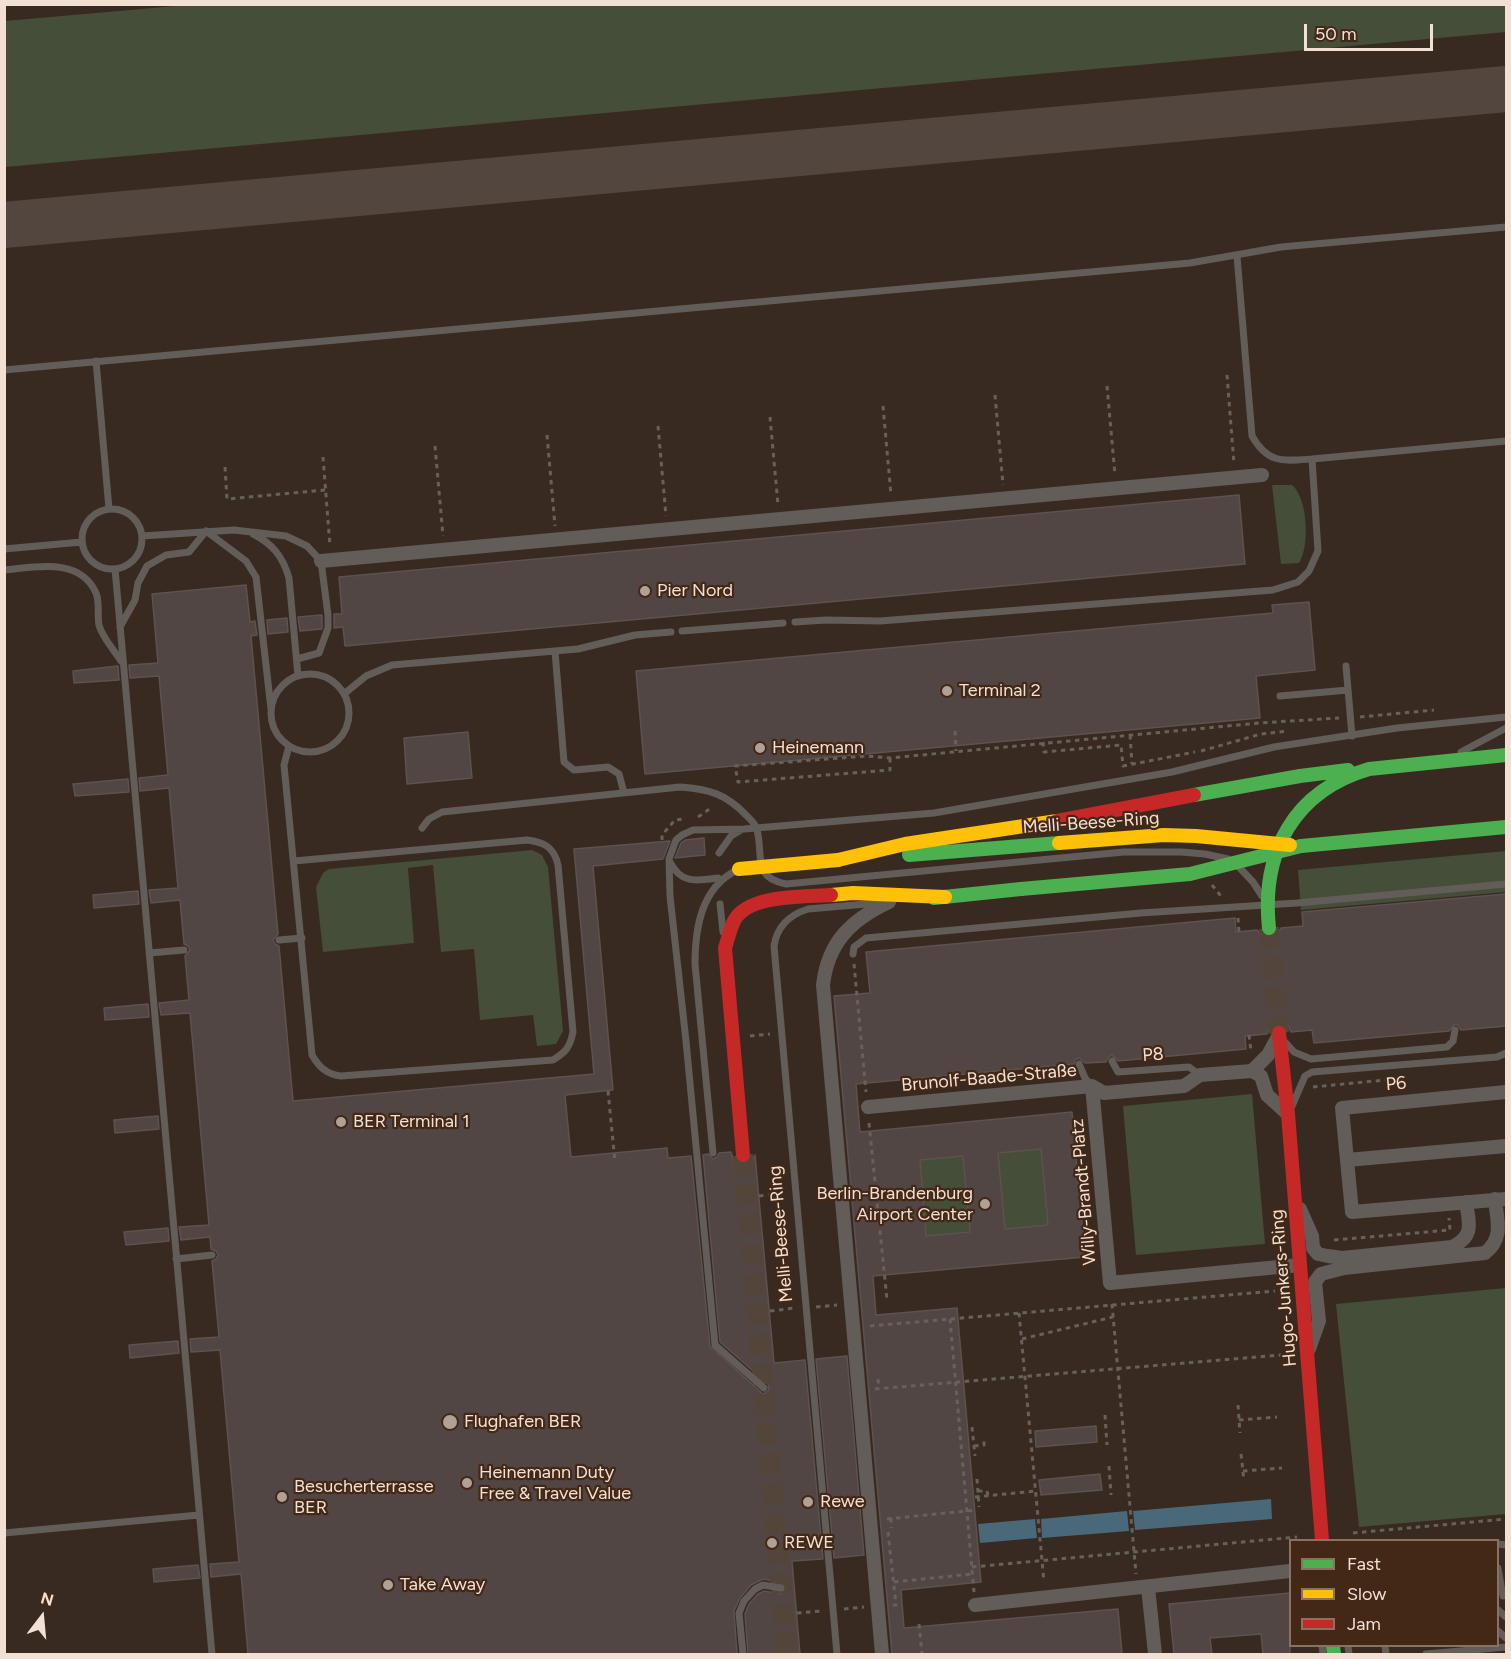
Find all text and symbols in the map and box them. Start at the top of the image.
scale bar [1307,12,1436,50]
text: 50 m [1315,23,1357,45]
place label: Pier Nord [657,580,733,602]
marker: Pier Nord [638,584,652,598]
place label: Terminal 2 [959,680,1041,702]
marker: Terminal 2 [940,684,954,698]
place label: Heinemann [772,737,864,759]
marker: Heinemann [753,741,767,755]
street label: Melli-Beese-Ring [1022,807,1160,839]
street label: P8 [1142,1043,1164,1067]
street label: Brunolf-Baade-Straße [900,1060,1078,1096]
street label: P6 [1385,1072,1407,1096]
place label: BER Terminal 1 [353,1111,470,1133]
marker: BER Terminal 1 [334,1115,348,1129]
street label: Willy-Brandt-Platz [1067,1118,1101,1266]
street label: Melli-Beese-Ring [764,1165,798,1303]
place label: Berlin-Brandenburg Airport Center [816,1183,973,1226]
marker: Berlin-Brandenburg Airport Center [978,1197,992,1211]
street label: Hugo-Junkers-Ring [1266,1208,1302,1368]
place label: Flughafen BER [464,1411,581,1433]
marker: Flughafen BER [441,1413,459,1431]
place label: Heinemann Duty Free & Travel Value [479,1462,631,1504]
place label: Besucherterrasse BER [294,1476,433,1518]
marker: Heinemann Duty Free & Travel Value [460,1476,474,1490]
marker: Besucherterrasse BER [275,1490,289,1504]
place label: Rewe [820,1491,865,1513]
marker: Rewe [801,1495,815,1509]
place label: REWE [784,1532,834,1554]
marker: REWE [765,1536,779,1550]
legend [1289,1539,1499,1647]
text: Fast [1347,1553,1381,1575]
place label: Take Away [400,1574,485,1596]
marker: Take Away [381,1578,395,1592]
text: Slow [1347,1583,1386,1605]
north arrow [12,1587,72,1647]
text: N [39,1588,56,1610]
text: Jam [1347,1613,1381,1635]

